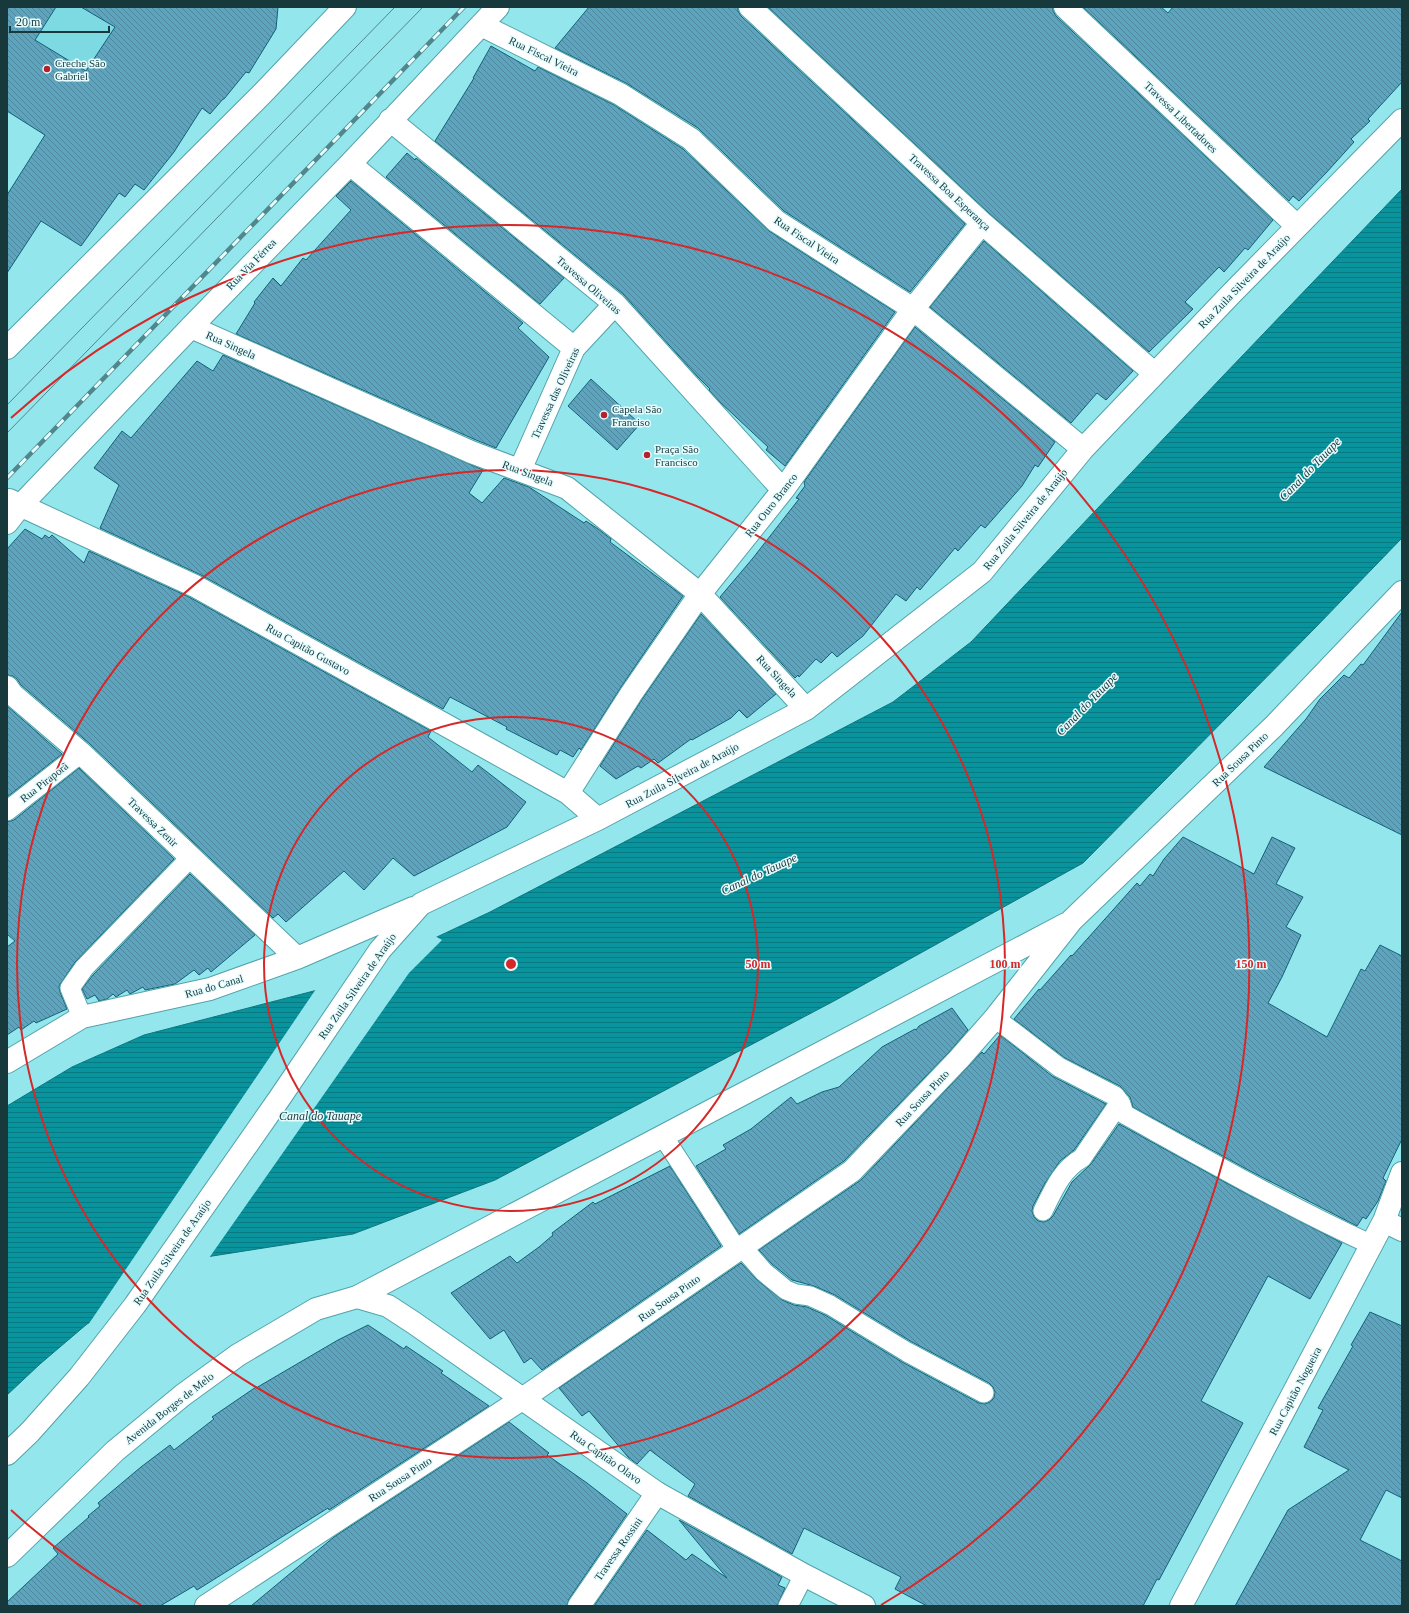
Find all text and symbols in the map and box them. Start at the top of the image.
scale bar [10,8,109,34]
text: 20 m [16,15,41,29]
street label: Rua Fiscal Vieira [507,34,581,78]
place label: Creche São Gabriel [55,57,106,82]
marker: Creche São Gabriel [42,64,52,74]
street label: Travessa Libertadores [1142,79,1220,155]
street label: Travessa Boa Esperança [907,151,993,233]
street label: Rua Fiscal Vieira [772,214,842,266]
street label: Rua Zuila Silveira de Araújo [1196,231,1293,331]
street label: Rua Via Férrea [224,236,278,292]
street label: Travessa Oliveiras [554,254,624,316]
street label: Rua Singela [204,329,258,361]
street label: Travessa das Oliveiras [529,346,581,440]
place label: Capela São Franciso [612,403,662,428]
marker: Capela São Franciso [599,410,609,420]
water label: Canal do Tauape [1276,434,1344,503]
place label: Praça São Francisco [655,443,699,468]
marker: Praça São Francisco [642,450,652,460]
street label: Rua Singela [501,458,555,488]
street label: Rua Zuila Silveira de Araújo [981,466,1070,572]
street label: Rua Ouro Branco [742,470,800,539]
street label: Rua Capitão Gustavo [264,621,352,677]
street label: Rua Singela [754,652,800,700]
water label: Canal do Tauape [1053,669,1121,738]
street label: Rua Sousa Pinto [1210,729,1271,789]
street label: Rua Zuila Silveira de Araújo [623,740,741,810]
street label: Rua Piraporã [18,759,71,805]
street label: Travessa Zenir [125,795,181,849]
water label: Canal do Tauape [719,850,800,898]
street label: Rua Zuila Silveira de Araújo [316,930,398,1041]
centre of rings [504,957,518,971]
text: 50 m [746,957,771,971]
text: 100 m [990,957,1021,971]
text: 150 m [1236,957,1267,971]
street label: Rua do Canal [184,972,244,1000]
street label: Rua Sousa Pinto [893,1067,952,1129]
water label: Canal do Tauape [279,1109,362,1123]
street label: Rua Zuila Silveira de Araújo [131,1196,213,1307]
street label: Rua Sousa Pinto [636,1272,703,1324]
street label: Rua Capitão Nogueira [1267,1345,1323,1437]
street label: Avenida Borges de Melo [122,1369,216,1446]
street label: Rua Capitão Olavo [568,1428,644,1486]
street label: Rua Sousa Pinto [366,1454,434,1504]
street label: Travessa Rossini [592,1515,644,1583]

